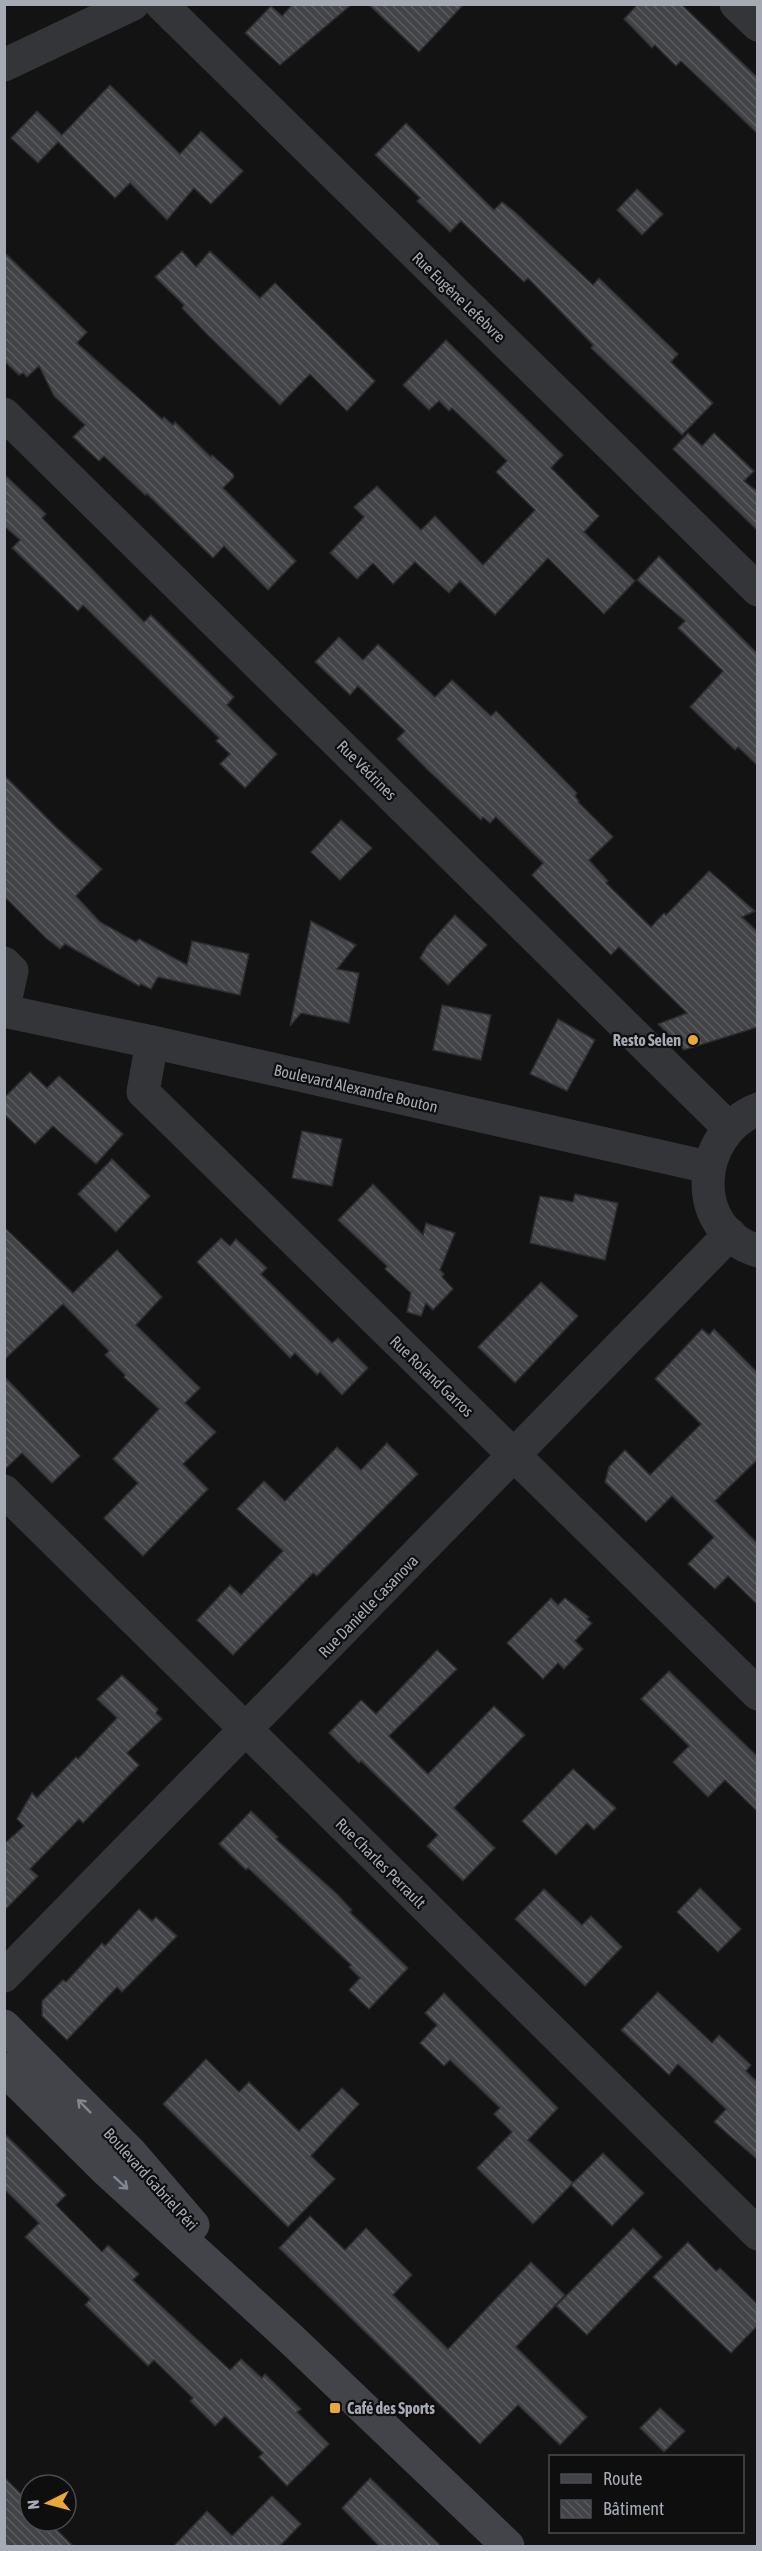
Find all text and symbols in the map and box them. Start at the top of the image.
street label: Rue Eugène Lefebvre [408,248,509,347]
street label: Rue Védrines [334,737,401,804]
place label: Resto Selen [613,1031,681,1049]
marker: Resto Selen [686,1033,700,1047]
street label: Boulevard Alexandre Bouton [272,1060,440,1116]
street label: Rue Roland Garros [387,1332,478,1420]
street label: Rue Danielle Casanova [315,1551,421,1661]
street label: Rue Charles Perrault [332,1814,430,1912]
one-way arrow [76,2099,91,2113]
street label: Boulevard Gabriel Péri [100,2124,202,2234]
one-way arrow [113,2176,128,2190]
place label: Café des Sports [347,2399,435,2417]
marker: Café des Sports [328,2401,342,2415]
legend [549,2455,744,2533]
text: Route [603,2468,642,2489]
north arrow [18,2473,78,2533]
text: Bâtiment [603,2498,664,2519]
text: N [24,2499,43,2510]

